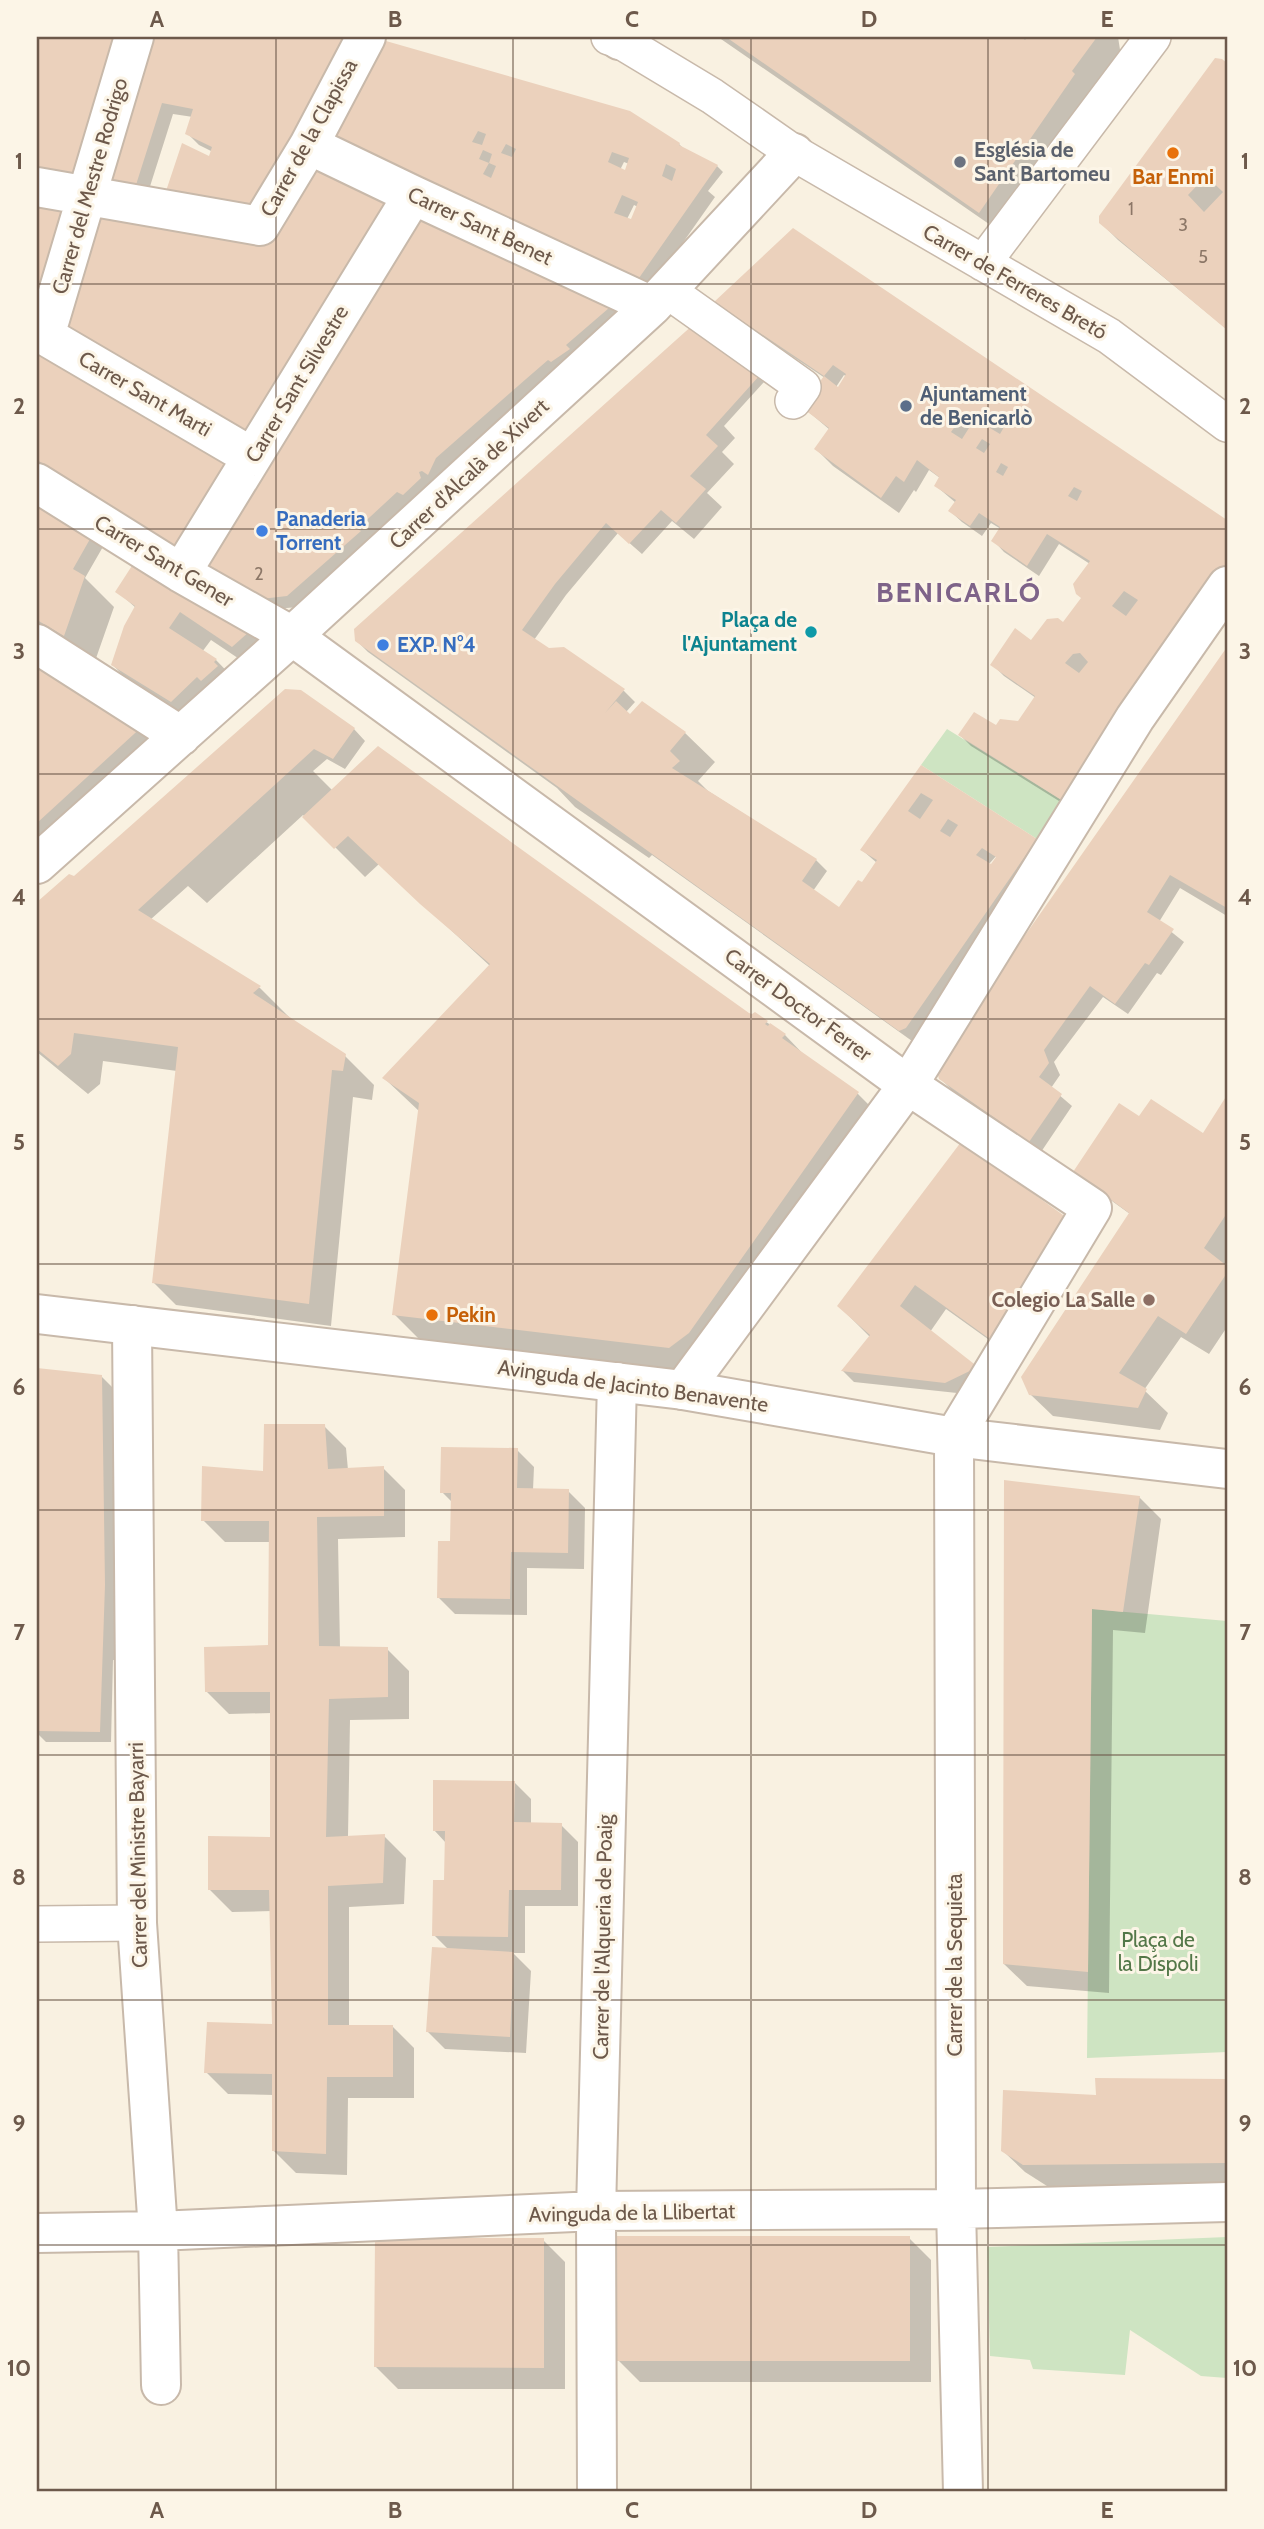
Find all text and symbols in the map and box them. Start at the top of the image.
text: A [150,5,165,33]
text: B [388,5,402,33]
text: C [625,5,639,33]
text: D [861,5,877,33]
text: E [1100,5,1114,33]
street label: Carrer de la Clapissa [255,54,362,221]
street label: Carrer del Mestre Rodrigo [47,75,132,297]
place label: Església de Sant Bartomeu [974,137,1110,186]
marker: Bar Enmi [1165,145,1181,161]
text: 1 [15,147,23,175]
text: 1 [1241,147,1249,175]
marker: Església de Sant Bartomeu [952,154,968,170]
place label: Bar Enmi [1132,164,1214,189]
street label: Carrer Sant Benet [404,181,557,270]
house number: 1 [1128,198,1134,220]
house number: 3 [1178,214,1188,236]
street label: Carrer de Ferreres Bretó [919,219,1112,345]
house number: 5 [1198,246,1208,268]
street label: Carrer Sant Silvestre [240,300,354,467]
street label: Carrer Sant Marti [74,345,216,442]
place label: Ajuntament de Benicarlò [920,381,1032,430]
text: 2 [13,392,25,420]
text: 2 [1239,392,1251,420]
street label: Carrer d'Alcalà de Xivert [384,393,553,554]
marker: Ajuntament de Benicarlò [898,398,914,414]
place label: Panaderia Torrent [276,506,367,555]
street label: Carrer Sant Gener [90,509,239,612]
marker: Panaderia Torrent [254,523,270,539]
house number: 2 [254,563,264,585]
district label: BENICARLÓ [876,575,1042,609]
place label: Plaça de l'Ajuntament [682,607,797,656]
marker: Plaça de l'Ajuntament [803,624,819,640]
place label: EXP. N°4 [397,632,476,657]
text: 3 [13,637,25,665]
marker: EXP. N°4 [375,637,391,653]
text: 3 [1239,637,1251,665]
text: 4 [12,883,26,911]
text: 4 [1238,883,1252,911]
street label: Carrer Doctor Ferrer [720,943,877,1066]
text: 5 [13,1128,25,1156]
text: 5 [1239,1128,1251,1156]
place label: Colegio La Salle [991,1287,1135,1312]
marker: Colegio La Salle [1141,1292,1157,1308]
place label: Pekin [446,1302,496,1327]
marker: Pekin [424,1307,440,1323]
street label: Avinguda de Jacinto Benavente [496,1354,770,1417]
text: 6 [13,1373,25,1401]
text: 6 [1239,1373,1251,1401]
text: 7 [13,1618,25,1646]
text: 7 [1239,1618,1251,1646]
street label: Carrer del Ministre Bayarri [123,1742,152,1968]
street label: Carrer de l'Alqueria de Poaig [588,1814,617,2060]
text: 8 [12,1863,26,1891]
text: 8 [1238,1863,1252,1891]
street label: Carrer de la Sequieta [942,1873,967,2057]
park label: Plaça de la Díspoli [1118,1927,1198,1976]
text: 9 [13,2109,25,2137]
text: 9 [1239,2109,1251,2137]
street label: Avinguda de la Llibertat [529,2198,735,2227]
text: 10 [7,2354,31,2382]
text: 10 [1233,2354,1257,2382]
text: A [150,2496,165,2524]
text: B [388,2496,402,2524]
text: C [625,2496,639,2524]
text: D [861,2496,877,2524]
text: E [1100,2496,1114,2524]

